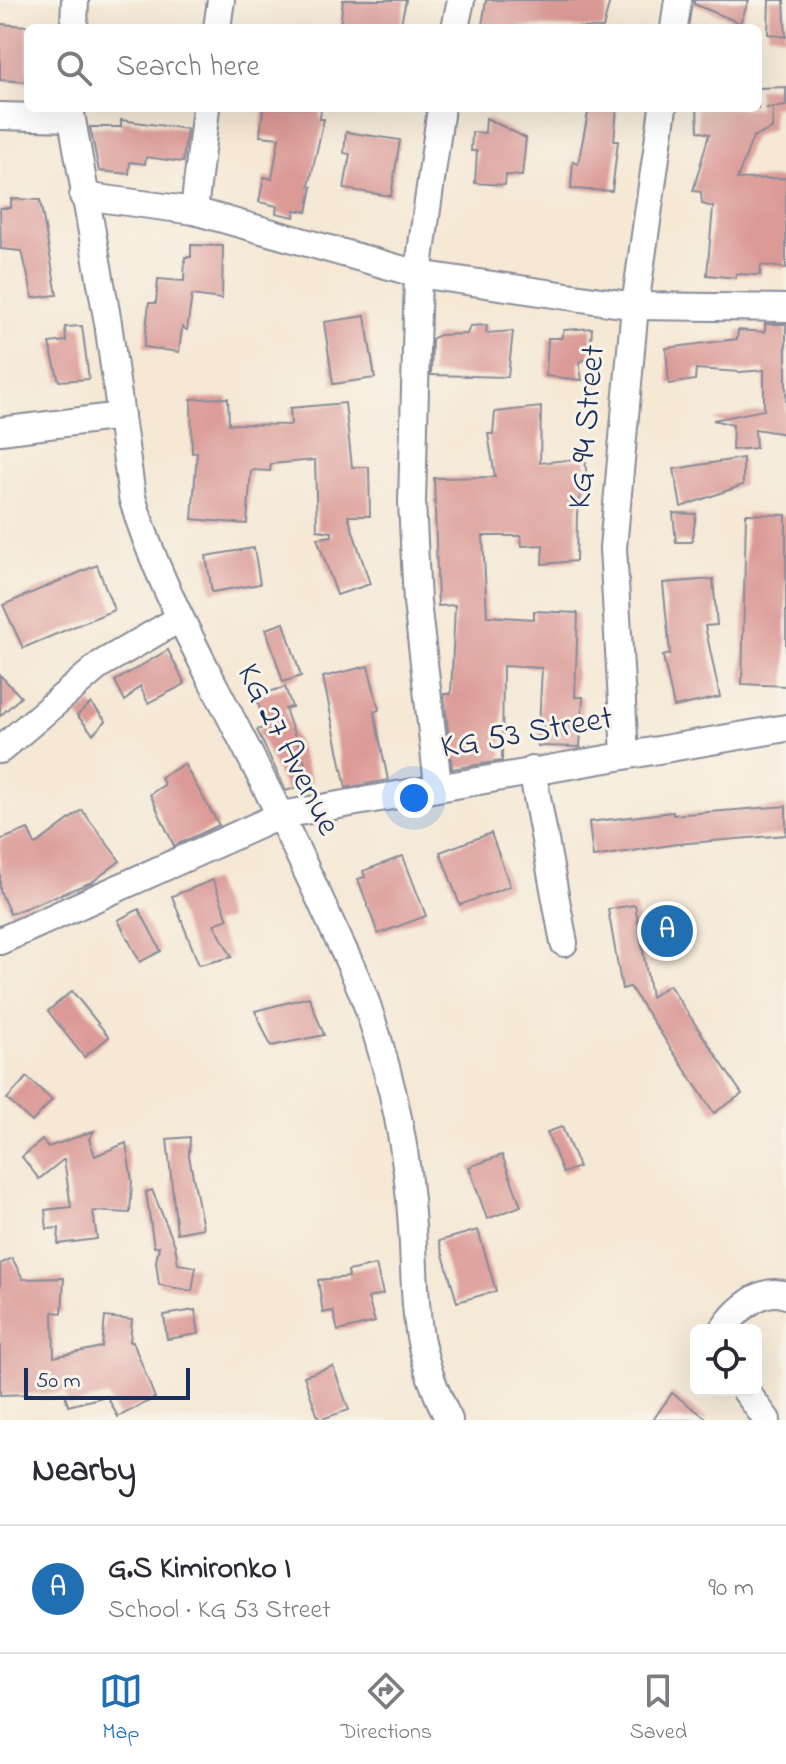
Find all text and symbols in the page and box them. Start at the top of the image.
search box [24,24,762,112]
icon: search [52,46,96,90]
text: Search here [116,46,260,90]
street label: KG 94 Street [556,343,620,511]
street label: KG 27 Avenue [222,655,352,846]
street label: KG 53 Street [437,694,617,774]
your location [394,778,434,818]
pin: A [641,901,693,961]
map controls [690,1324,762,1396]
button: locate [690,1324,762,1396]
scale bar [24,1364,190,1400]
text: 50 m [36,1366,81,1398]
text: Nearby [32,1447,136,1497]
text: G.S Kimironko I [108,1548,291,1592]
text: A [50,1570,66,1608]
text: 90 m [708,1570,754,1608]
text: School · KG 53 Street [108,1592,331,1630]
tab: Map [99,1669,143,1749]
tab: Directions [341,1669,432,1749]
tab: Saved [630,1669,687,1749]

